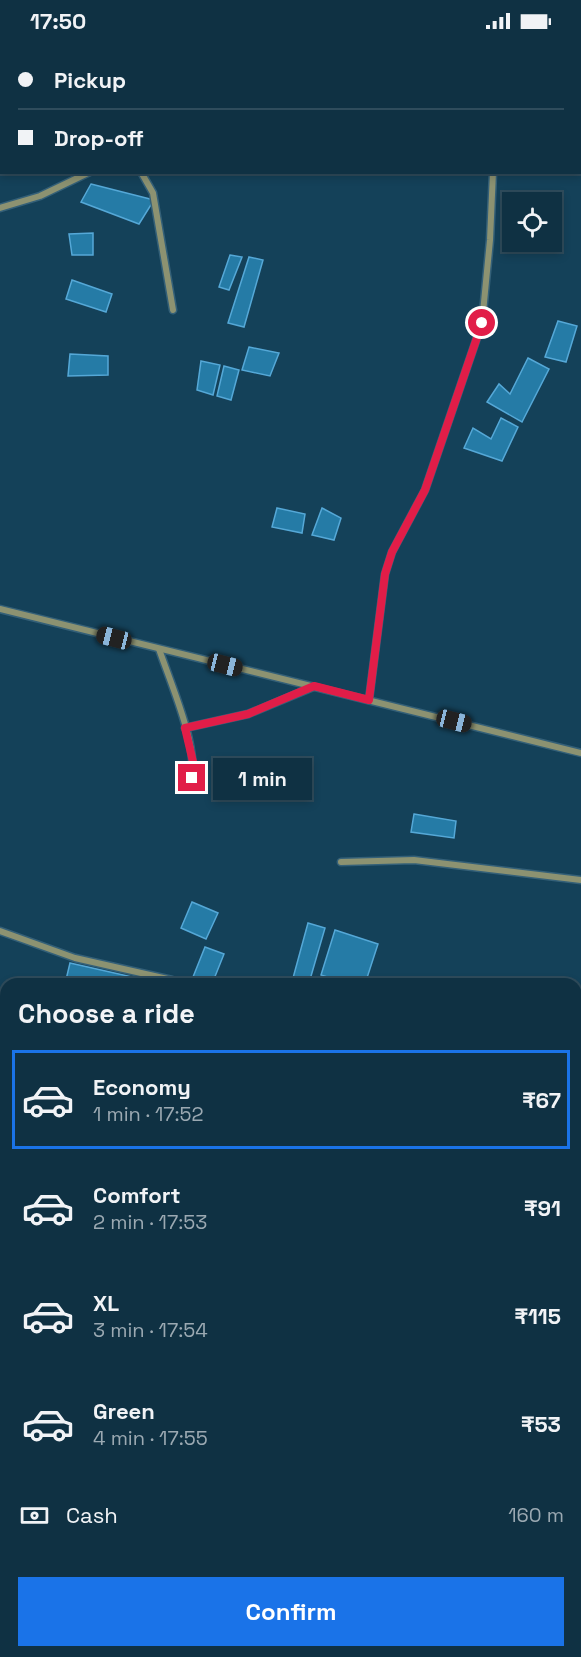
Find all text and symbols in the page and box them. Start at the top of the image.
text: 17:50 [30,7,86,35]
text: Pickup [54,66,126,94]
text: Drop-off [54,124,144,152]
map controls [502,192,562,252]
button: locate [502,192,562,252]
route start [468,309,495,336]
car [94,625,134,651]
car [205,652,245,678]
car [434,708,474,734]
callout: 1 min [213,757,312,799]
route end [178,764,205,791]
text: 1 min [238,766,287,792]
text: Choose a ride [18,996,195,1031]
icon: car [21,1073,75,1127]
text: Economy [93,1073,191,1101]
text: ₹67 [522,1086,561,1114]
text: 1 min · 17:52 [93,1101,203,1127]
icon: car [21,1181,75,1235]
text: Comfort [93,1181,181,1209]
text: ₹91 [524,1194,561,1222]
text: 2 min · 17:53 [93,1209,207,1235]
icon: car [21,1289,75,1343]
text: XL [93,1289,119,1317]
text: ₹115 [514,1302,561,1330]
text: 3 min · 17:54 [93,1317,208,1343]
icon: car [21,1397,75,1451]
text: Green [93,1397,155,1425]
text: ₹53 [521,1410,561,1438]
text: 4 min · 17:55 [93,1425,208,1451]
icon: cash [18,1499,51,1532]
text: Cash [66,1501,118,1529]
text: 160 m [508,1502,564,1528]
button: Confirm [18,1577,564,1646]

